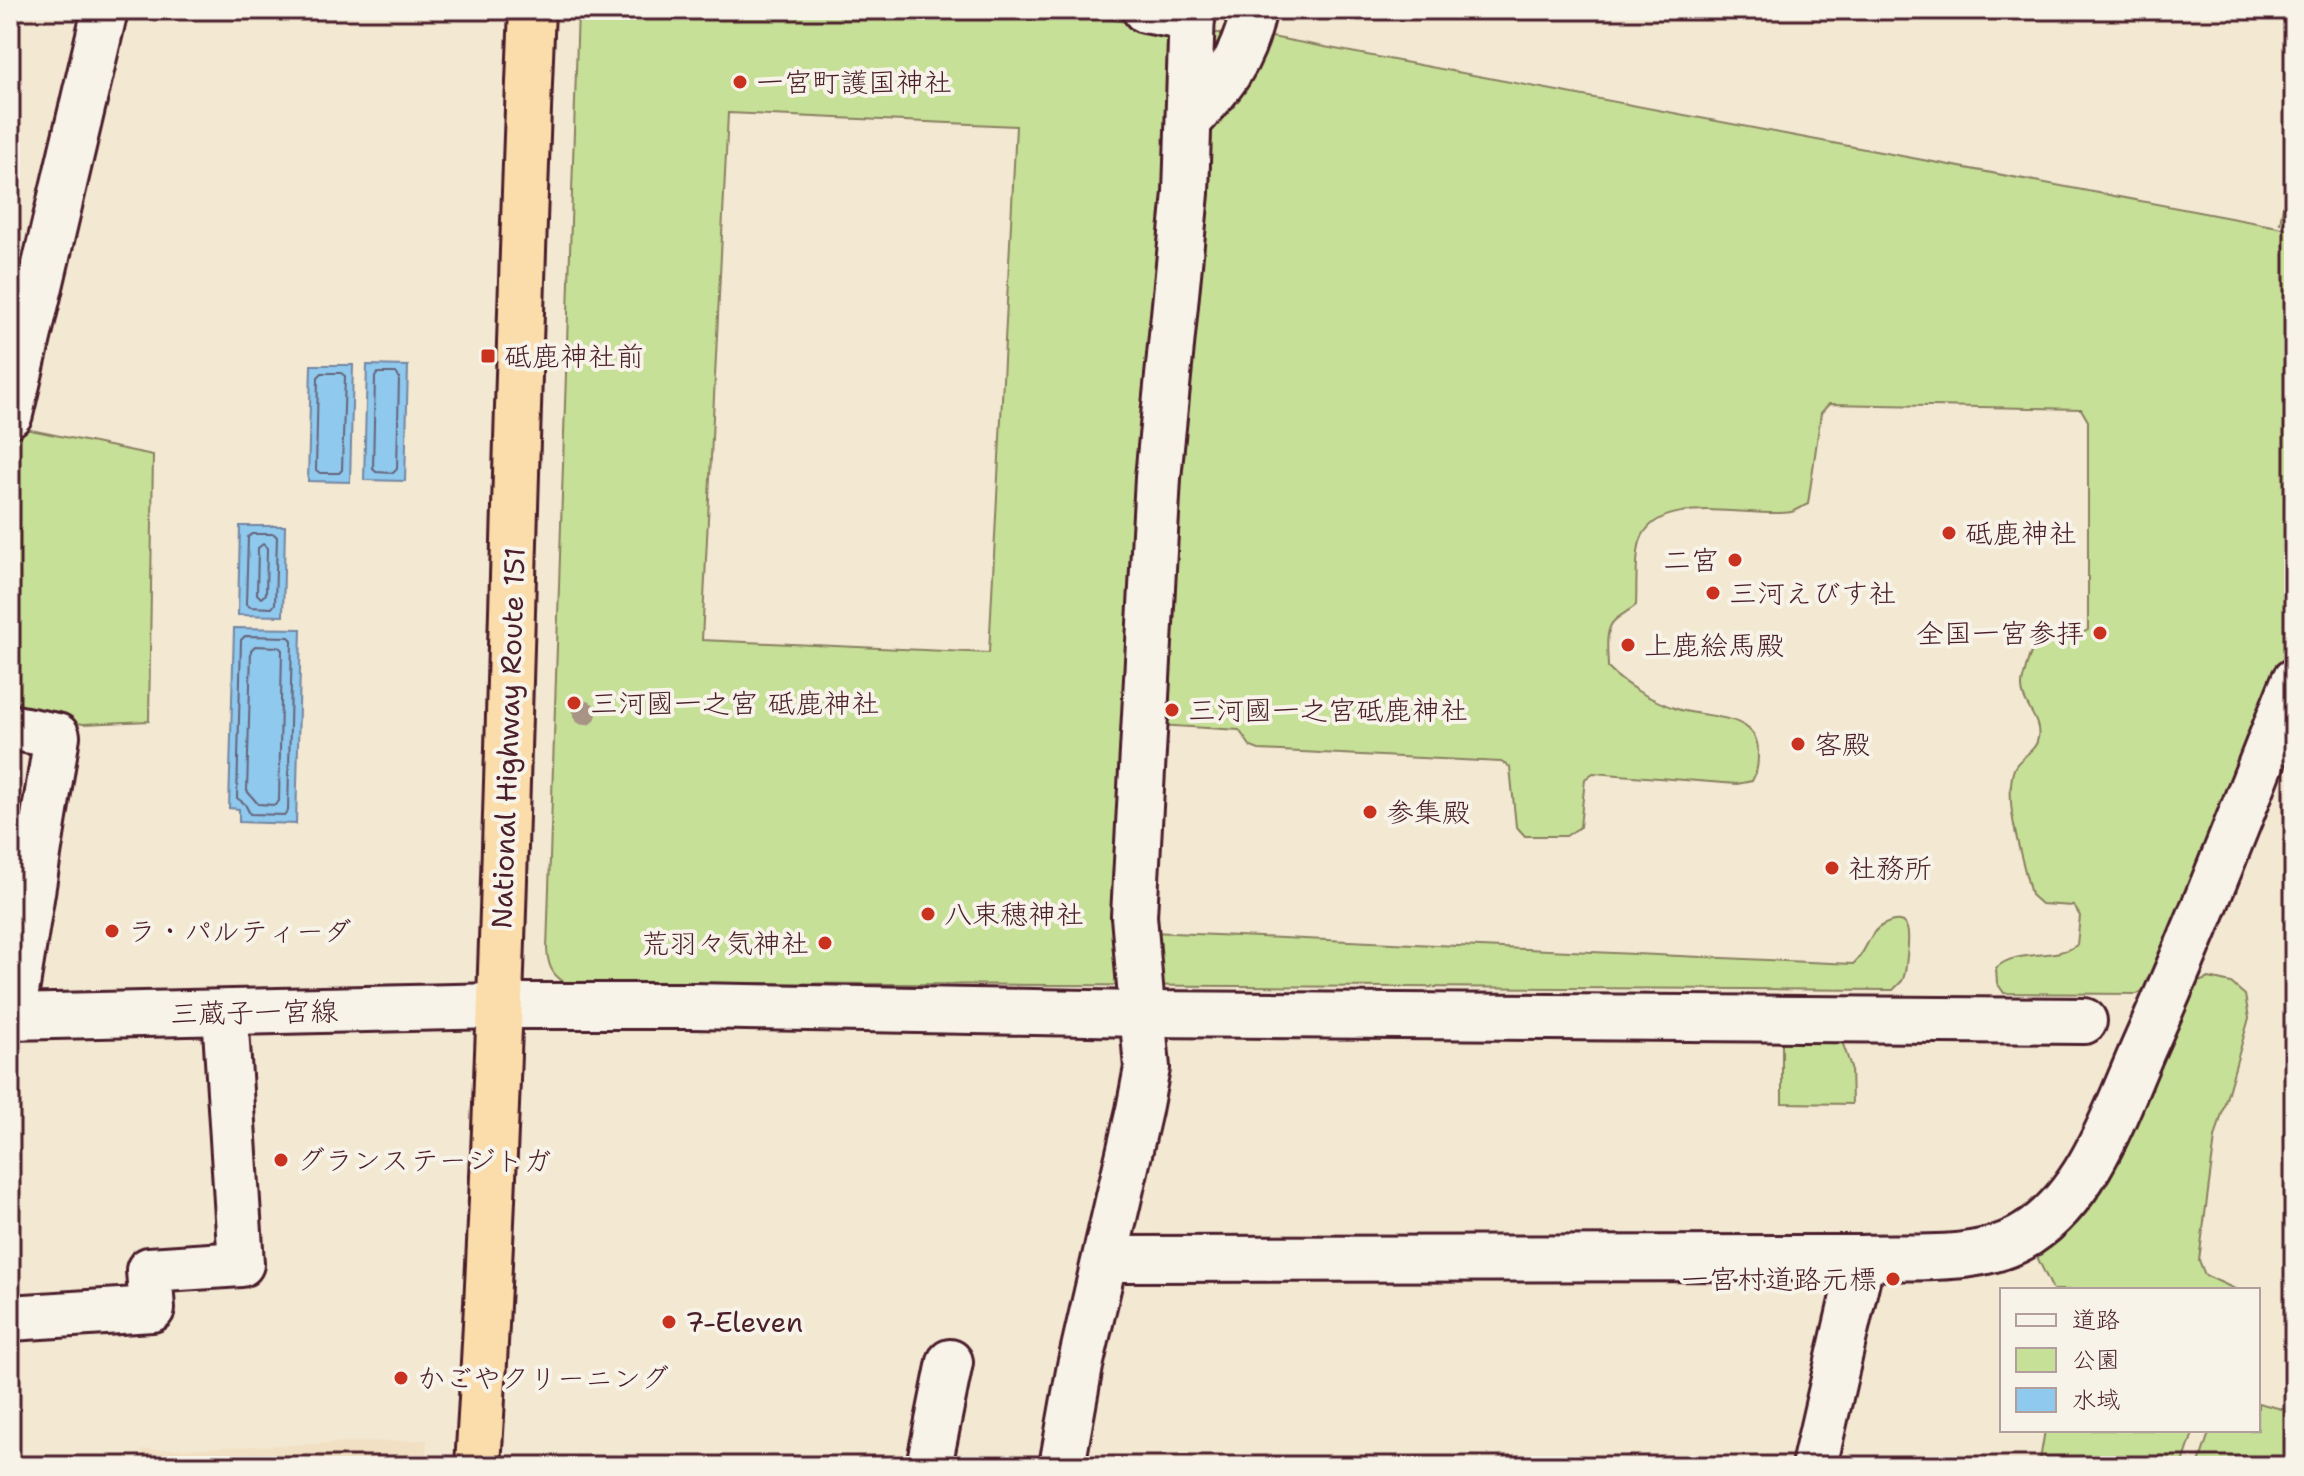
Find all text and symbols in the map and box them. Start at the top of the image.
place label: 一宮町護国神社 [756,63,952,101]
marker: 一宮町護国神社 [731,73,749,91]
place label: 砥鹿神社前 [504,337,644,375]
marker: 砥鹿神社前 [479,347,497,365]
place label: 砥鹿神社 [1965,514,2077,552]
marker: 砥鹿神社 [1940,524,1958,542]
place label: 二宮 [1663,541,1719,579]
street label: National Highway Route 151 [482,547,534,929]
marker: 二宮 [1726,551,1744,569]
place label: 三河えびす社 [1729,574,1896,612]
marker: 三河えびす社 [1704,584,1722,602]
place label: 全国一宮参拝 [1916,614,2084,652]
marker: 全国一宮参拝 [2091,624,2109,642]
place label: 上鹿絵馬殿 [1644,626,1784,664]
marker: 上鹿絵馬殿 [1619,636,1637,654]
place label: 三河國一之宮 砥鹿神社 [590,684,880,722]
place label: 三河國一之宮砥鹿神社 [1188,691,1468,729]
marker: 三河國一之宮 砥鹿神社 [565,694,583,712]
marker: 三河國一之宮砥鹿神社 [1163,701,1181,719]
place label: 客殿 [1814,725,1870,763]
marker: 客殿 [1789,735,1807,753]
place label: 参集殿 [1386,793,1470,831]
marker: 参集殿 [1361,803,1379,821]
place label: 社務所 [1848,849,1932,887]
marker: 社務所 [1823,859,1841,877]
place label: 八束穂神社 [944,895,1084,933]
marker: 八束穂神社 [919,905,937,923]
place label: ラ・パルティーダ [128,912,351,950]
marker: ラ・パルティーダ [103,922,121,940]
place label: 荒羽々気神社 [641,924,809,962]
marker: 荒羽々気神社 [816,934,834,952]
street label: 三蔵子一宮線 [170,992,338,1032]
place label: グランステージトガ [297,1141,551,1179]
marker: グランステージトガ [272,1151,290,1169]
place label: 一宮村道路元標 [1681,1260,1877,1298]
marker: 一宮村道路元標 [1884,1270,1902,1288]
legend [2000,1288,2260,1432]
place label: 7-Eleven [685,1303,803,1341]
text: 道路 [2072,1304,2120,1336]
marker: 7-Eleven [660,1313,678,1331]
text: 公園 [2072,1344,2120,1376]
place label: かごやクリーニング [417,1359,669,1397]
marker: かごやクリーニング [392,1369,410,1387]
text: 水域 [2072,1384,2120,1416]

